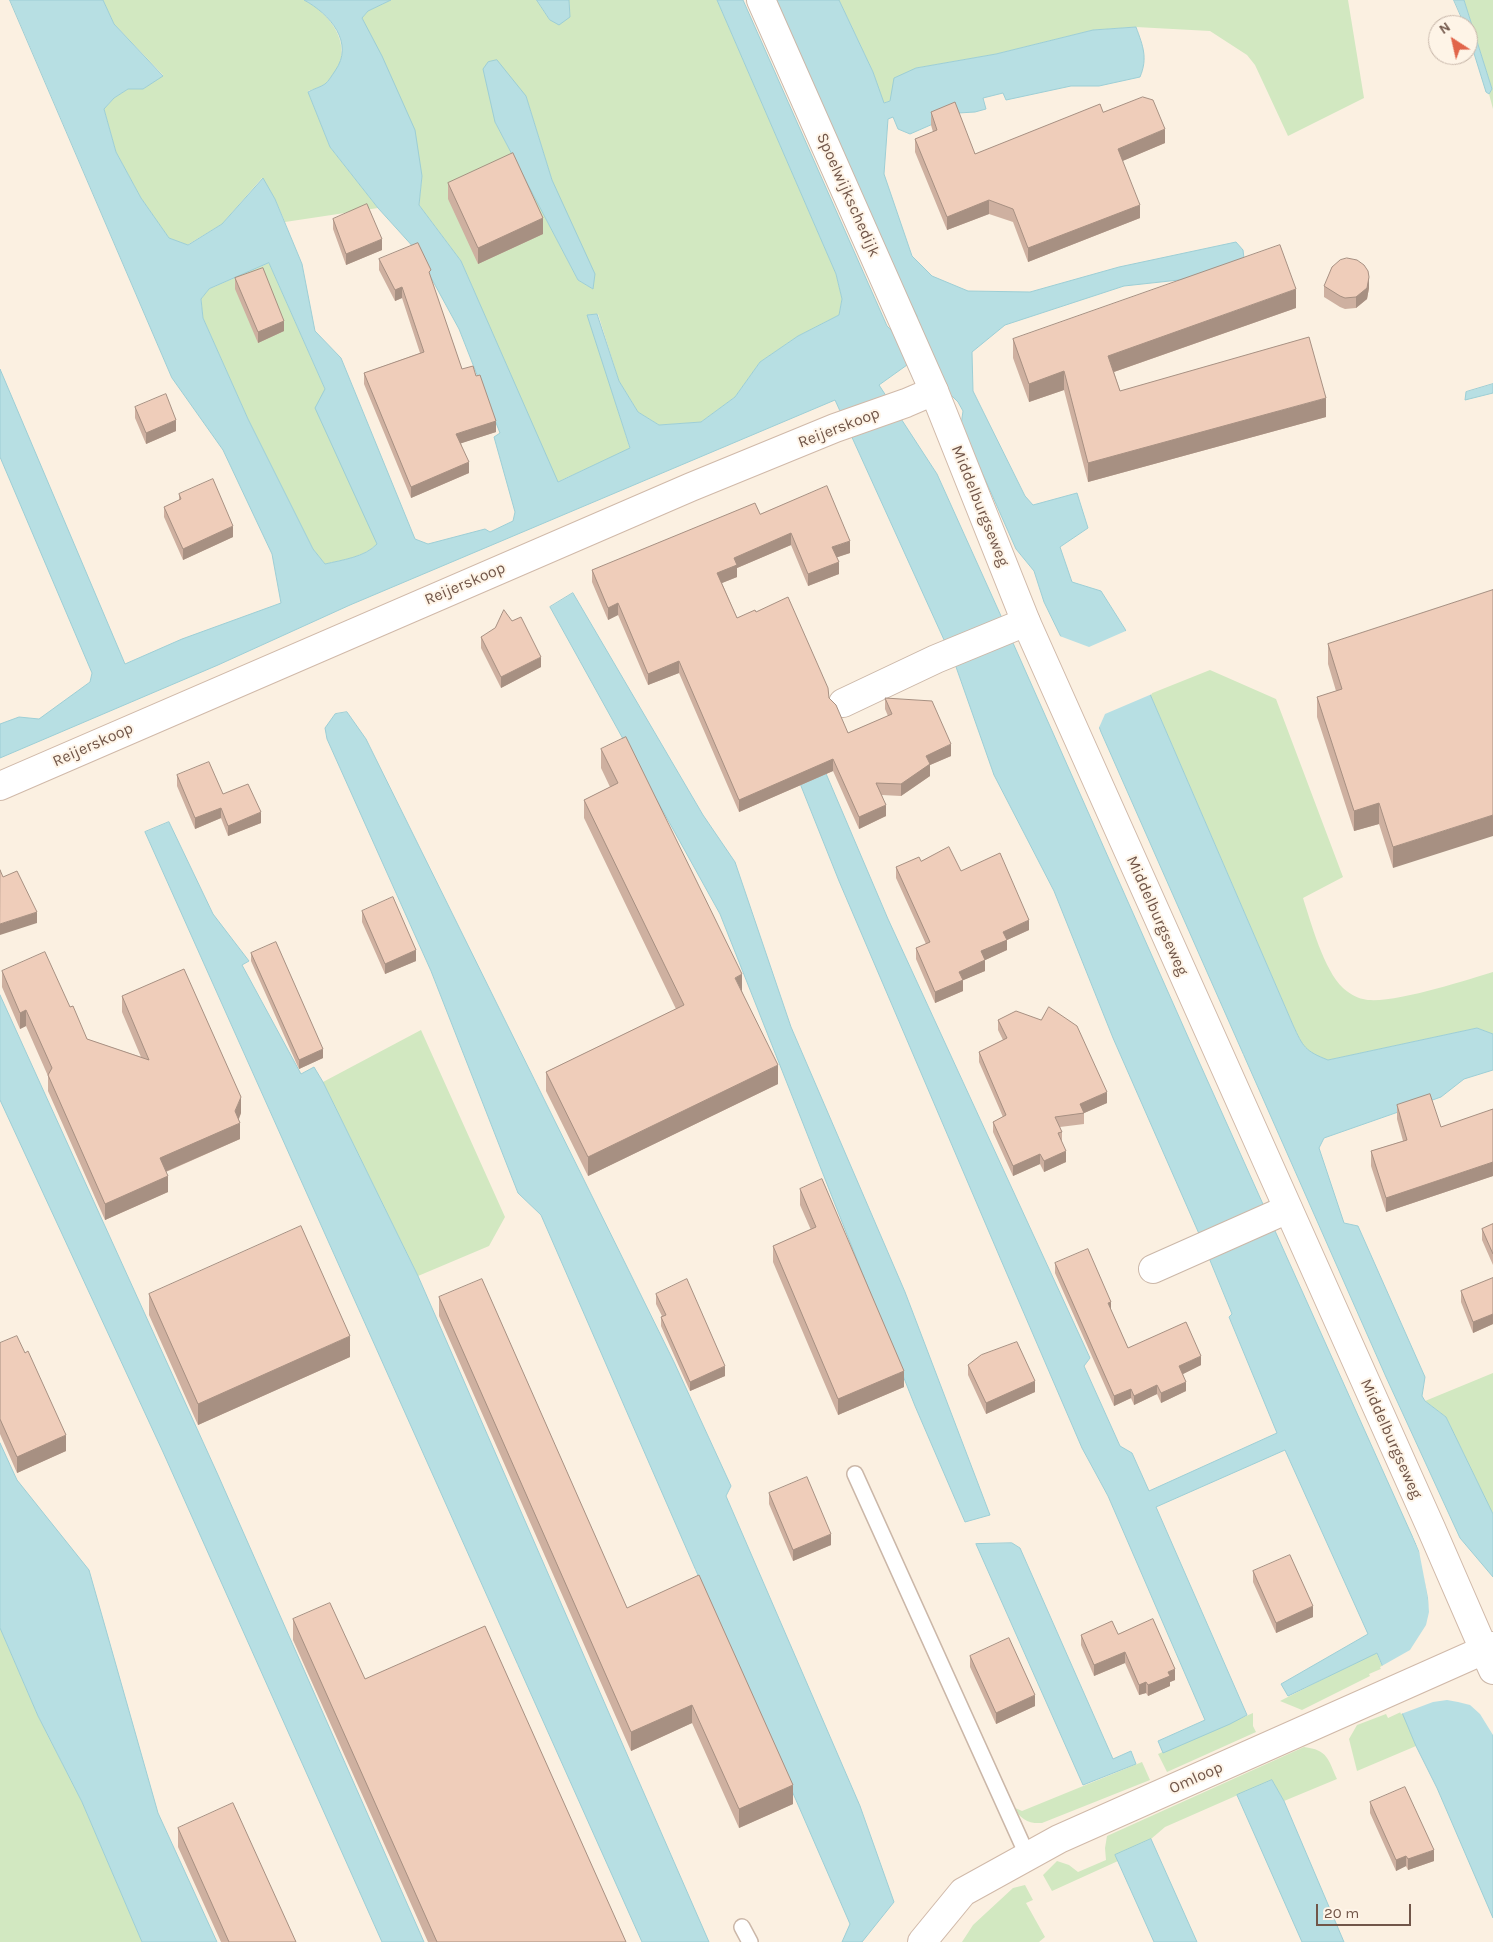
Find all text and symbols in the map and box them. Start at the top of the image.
north arrow [1428,15,1478,65]
text: N [1436,18,1454,38]
street label: Spoelwijkschedijk [812,130,884,260]
street label: Reijerskoop [795,404,883,452]
street label: Middelburgseweg [947,443,1013,569]
street label: Reijerskoop [422,558,508,610]
street label: Reijerskoop [50,719,136,771]
street label: Middelburgseweg [1122,853,1192,979]
street label: Middelburgseweg [1356,1376,1426,1502]
street label: Omloop [1166,1758,1226,1798]
scale bar [1318,1894,1413,1926]
text: 20 m [1324,1904,1359,1922]

